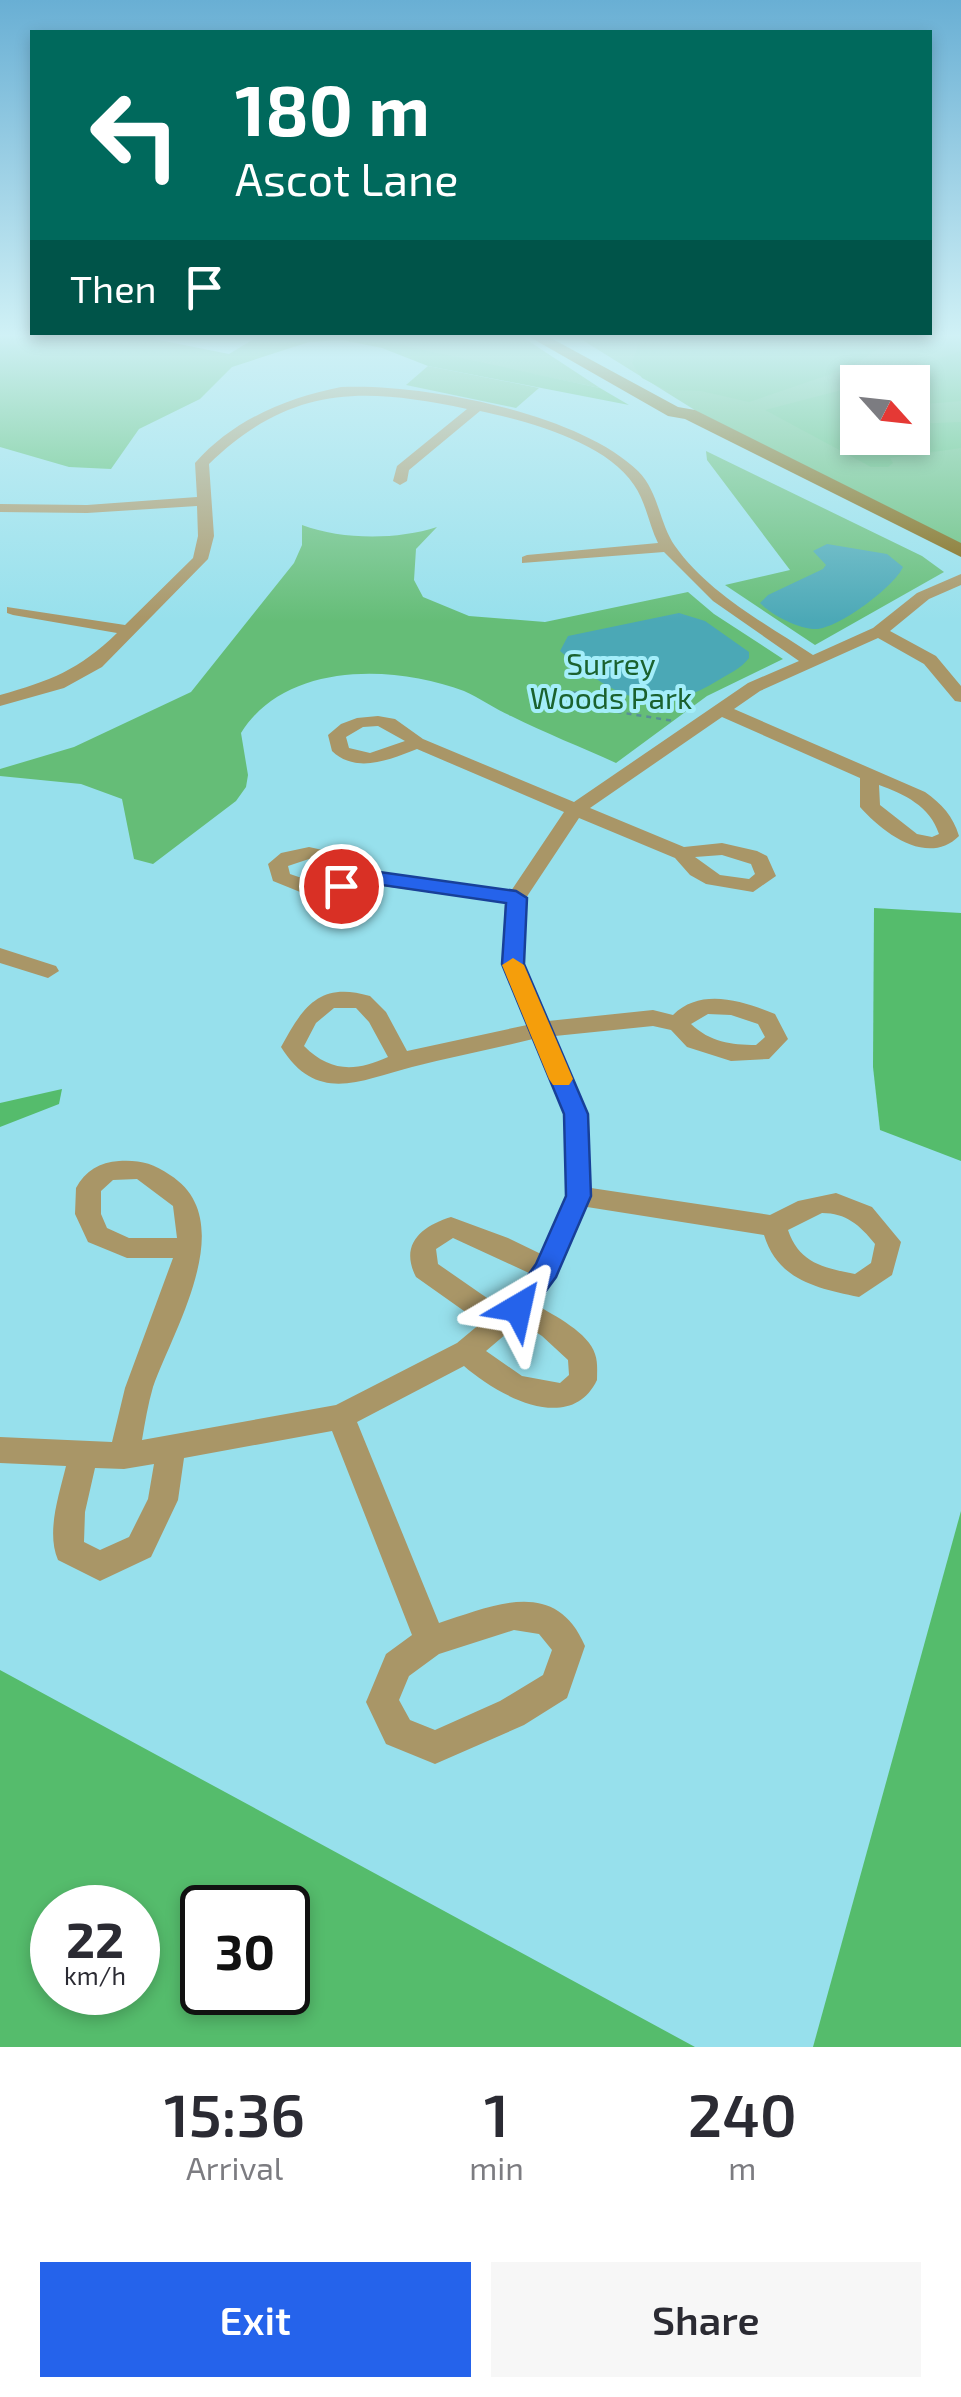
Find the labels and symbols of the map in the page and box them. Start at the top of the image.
north arrow [840,365,930,455]
park label: Surrey Woods Park [530,645,692,715]
pin [299,844,384,929]
position arrow [466,1256,570,1360]
speed limit sign: 30 [180,1885,310,2015]

